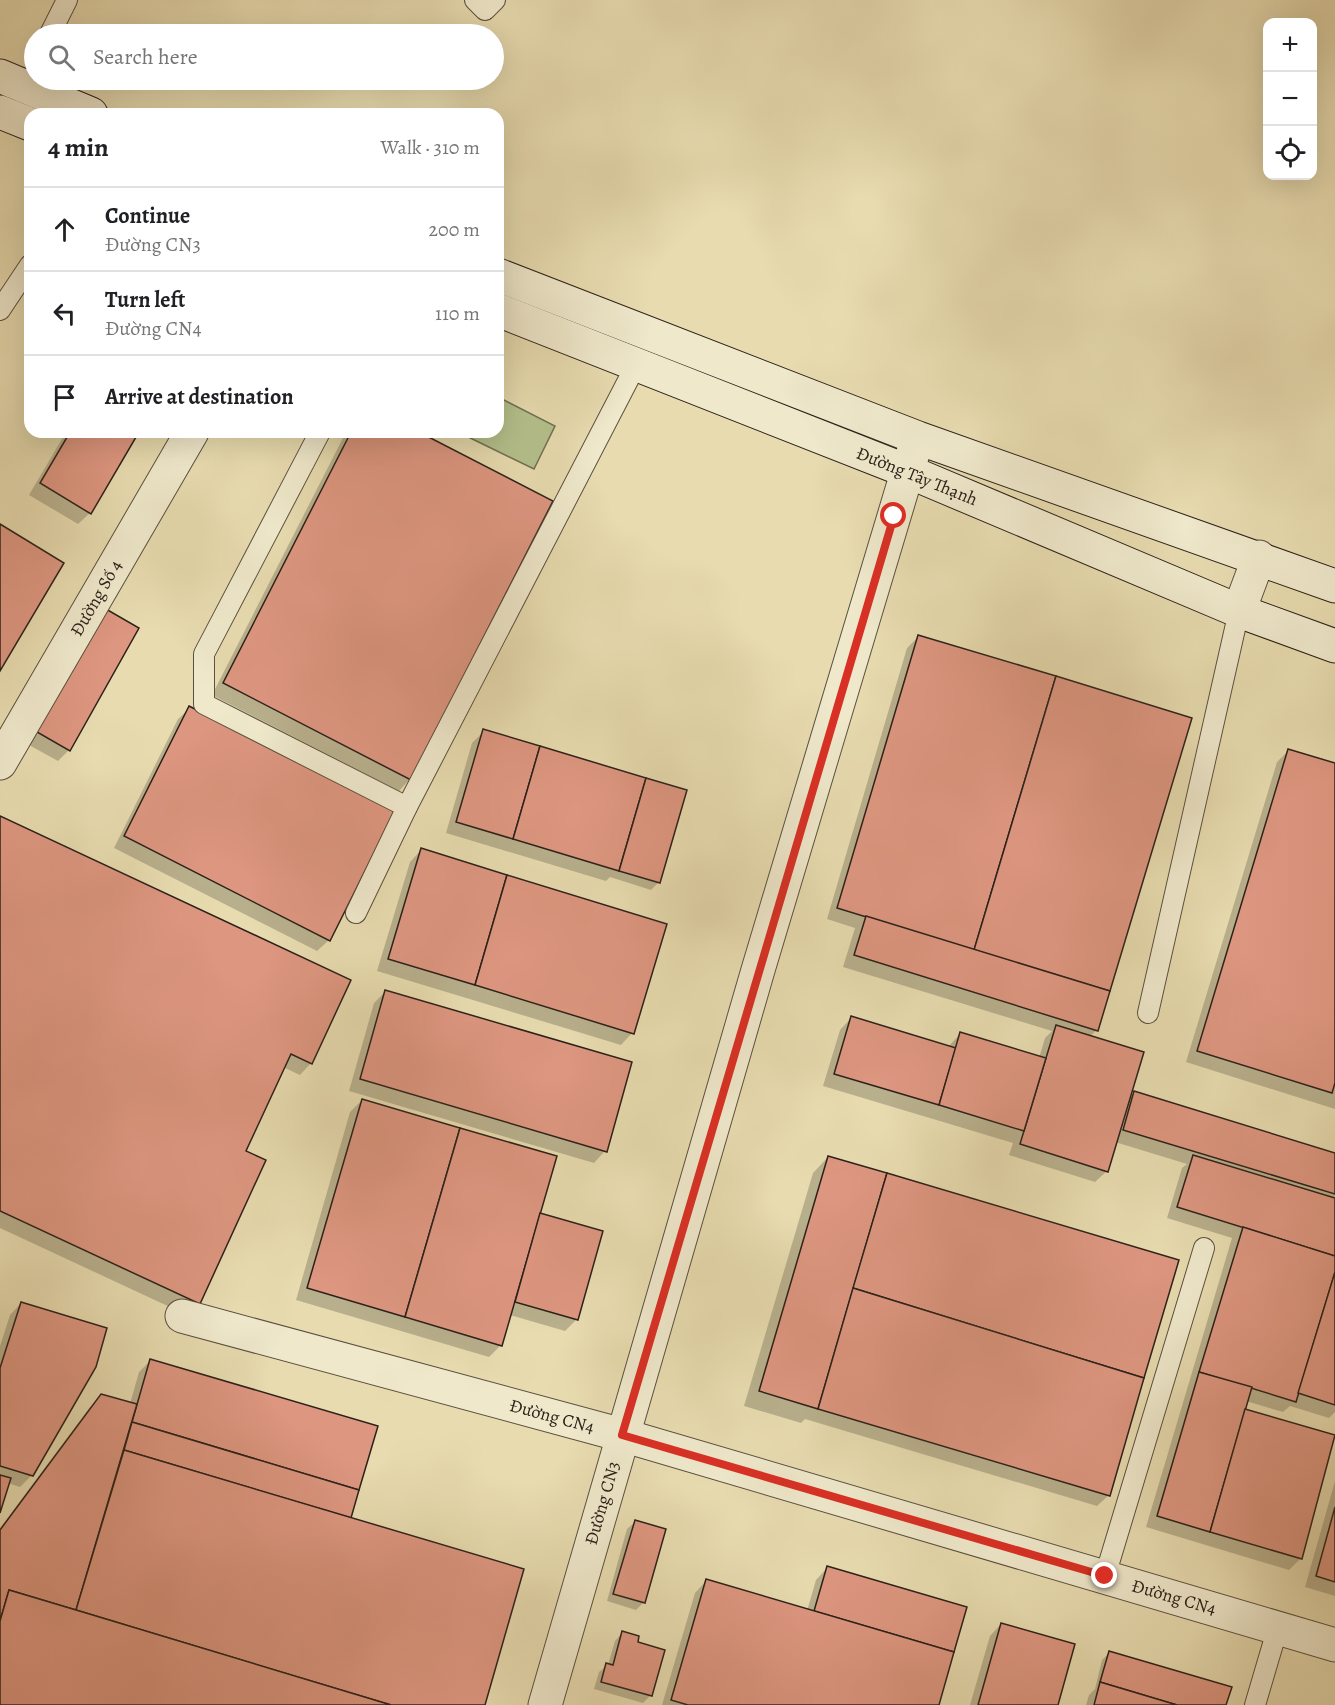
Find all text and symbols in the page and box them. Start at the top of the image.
map controls [1263,18,1317,180]
button: + [1263,18,1317,72]
search box [24,24,504,90]
icon: search [45,41,78,74]
text: Search here [93,42,198,72]
button: − [1263,72,1317,126]
button: locate [1263,126,1317,180]
text: 4 min [48,130,109,165]
text: Walk · 310 m [381,134,480,161]
text: Continue [105,201,190,231]
icon: ahead [48,213,81,246]
text: 200 m [429,216,480,243]
text: Đường CN3 [105,231,201,258]
text: Turn left [105,285,185,315]
icon: left [48,297,81,330]
text: 110 m [435,300,480,327]
text: Đường CN4 [105,315,202,342]
icon: arrive [48,381,81,414]
text: Arrive at destination [105,382,294,412]
street label: Đường Tây Thạnh [853,441,982,511]
route start [880,502,906,528]
street label: Đường Số 4 [65,555,127,641]
street label: Đường CN4 [507,1393,597,1439]
street label: Đường CN3 [579,1458,625,1548]
route end [1091,1562,1117,1588]
street label: Đường CN4 [1129,1573,1219,1621]

